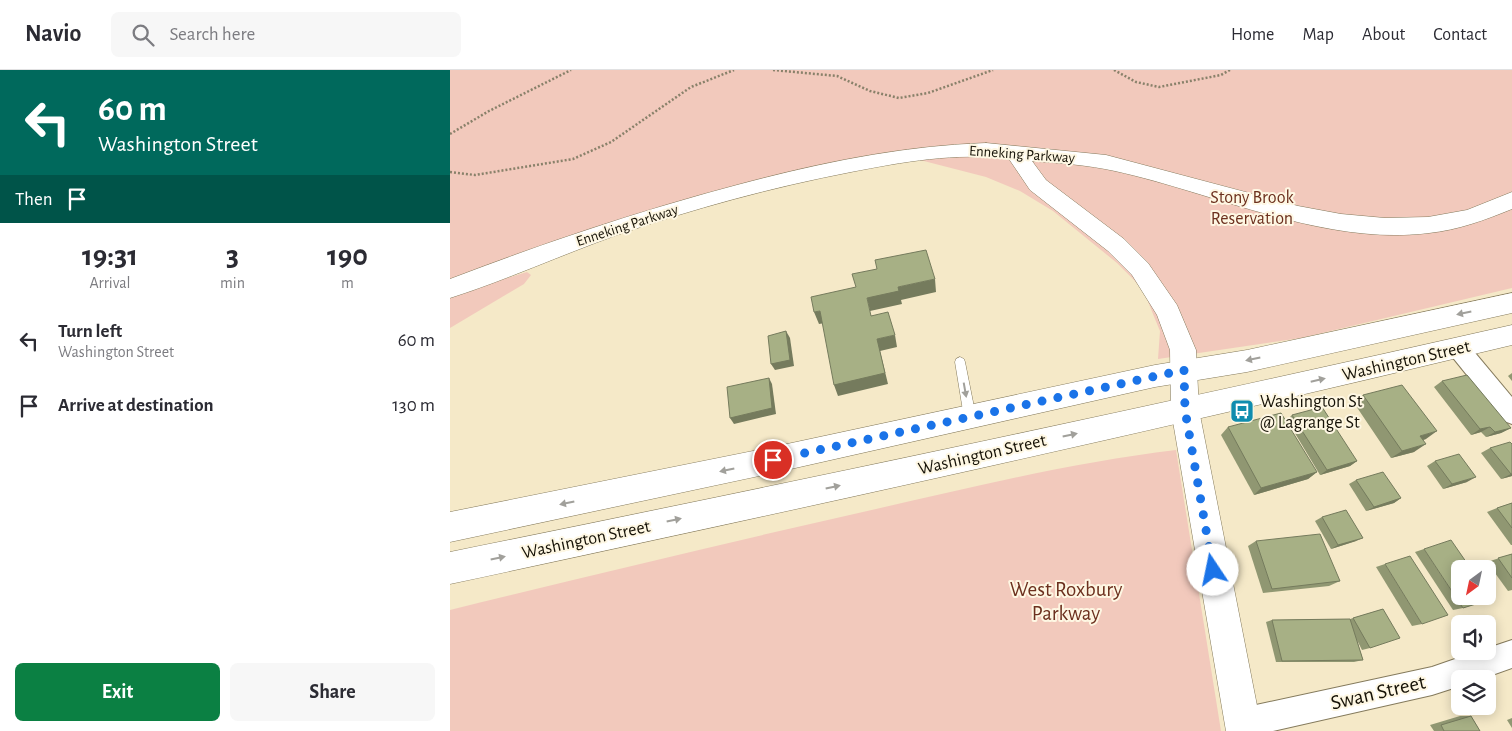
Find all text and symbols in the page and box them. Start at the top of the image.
search box [111,12,461,57]
icon: search [129,21,157,49]
text: Navio [25,22,81,46]
text: Search here [169,25,255,44]
text: Home [1231,26,1274,44]
text: Map [1302,26,1334,44]
text: About [1362,26,1405,44]
text: Contact [1433,26,1487,44]
icon: left [15,90,80,155]
text: 60 m [98,92,167,127]
text: Washington Street [98,133,258,155]
street label: Enneking Parkway [968,143,1076,166]
icon: arrive [63,185,91,213]
park label: Stony Brook Reservation [1210,189,1294,228]
text: Then [15,190,53,209]
street label: Enneking Parkway [574,202,681,249]
text: 19:31 [82,241,138,271]
text: 3 [226,241,239,271]
text: 190 [327,241,368,271]
text: Arrival [89,275,131,291]
text: min [220,275,245,291]
text: m [341,275,354,291]
one-way arrow [1457,309,1472,317]
text: Turn left [58,322,122,341]
icon: left [15,327,43,355]
text: 60 m [398,331,435,350]
street label: Washington Street [1341,337,1472,384]
text: Washington Street [58,344,174,360]
one-way arrow [1246,355,1261,363]
one-way arrow [1310,376,1325,384]
one-way arrow [961,382,969,398]
icon: arrive [15,392,43,420]
place label: Washington St @ Lagrange St [1260,393,1363,432]
text: Arrive at destination [58,396,214,415]
text: 130 m [392,396,435,415]
bus stop icon: Washington St @ Lagrange St [1229,398,1255,424]
one-way arrow [1062,430,1078,438]
street label: Washington Street [917,431,1048,478]
pin [752,439,794,481]
icon: arrive [759,446,787,474]
one-way arrow [719,466,734,474]
one-way arrow [825,483,841,491]
one-way arrow [560,499,575,507]
one-way arrow [666,516,682,524]
street label: Washington Street [520,518,652,562]
position arrow [1186,543,1238,595]
one-way arrow [490,554,505,562]
north arrow [1451,560,1496,605]
map controls [1451,560,1496,715]
park label: West Roxbury Parkway [1010,579,1122,624]
button: sound [1451,615,1496,660]
button: Exit [15,663,220,721]
button: Share [230,663,435,721]
button: layers [1451,670,1496,715]
street label: Swan Street [1329,671,1428,714]

